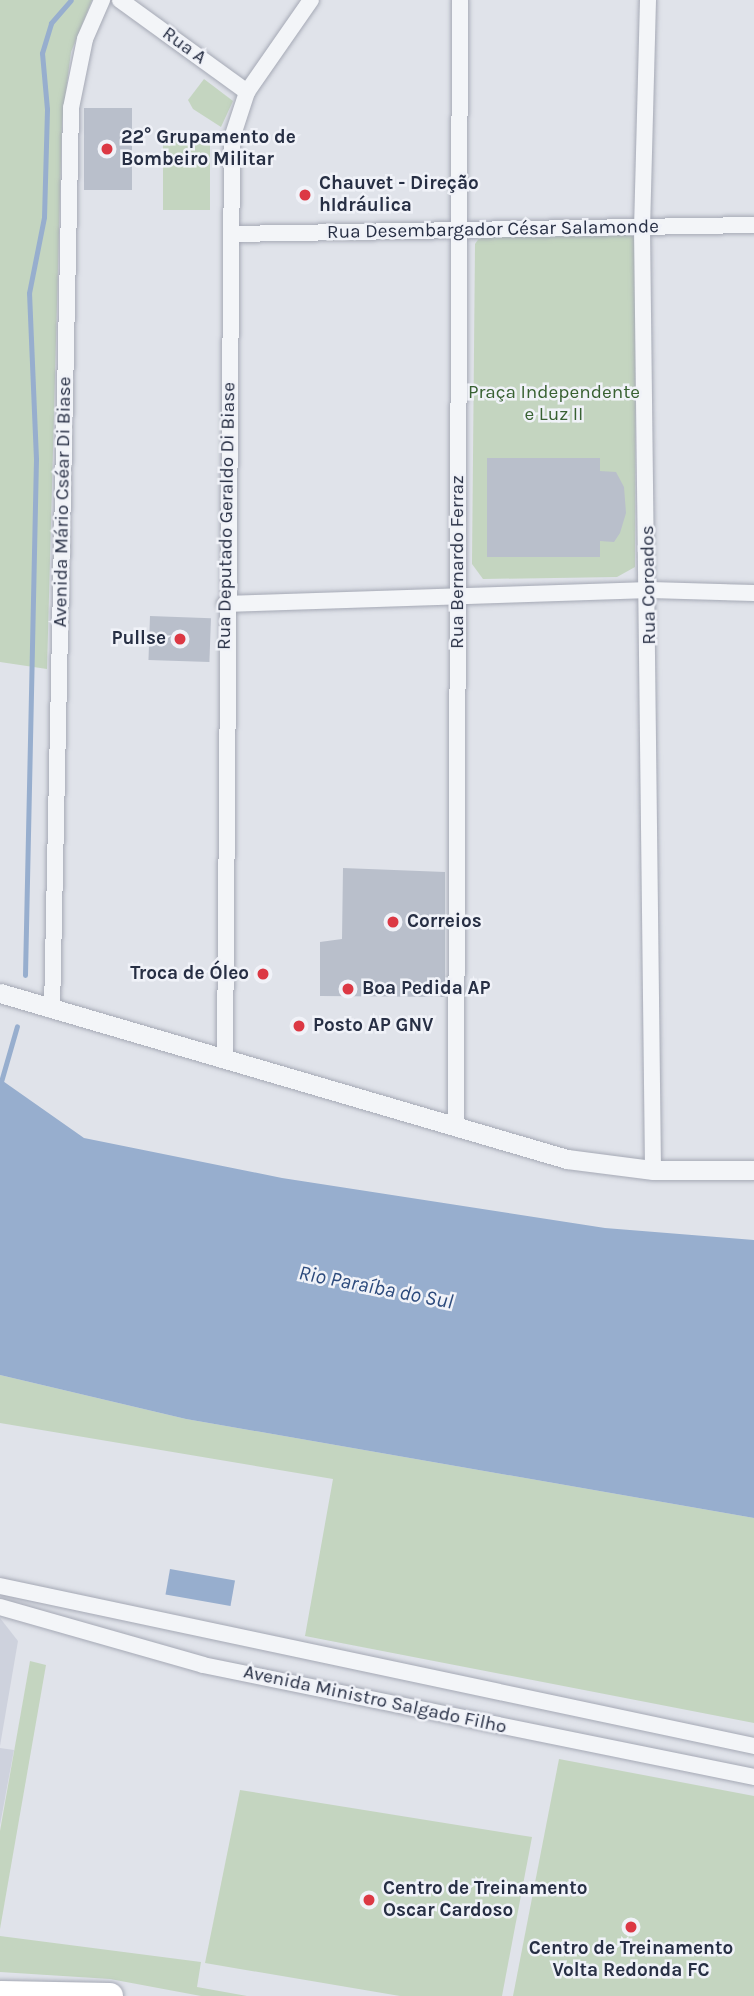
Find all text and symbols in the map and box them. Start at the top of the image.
street label: Rua A [157,22,211,70]
place label: 22° Grupamento de Bombeiro Militar [121,127,296,171]
marker: 22° Grupamento de Bombeiro Militar [99,141,115,157]
place label: Chauvet - Direção hIdráulica [319,173,479,217]
marker: Chauvet - Direção hIdráulica [297,187,313,203]
street label: Rua Desembargador César Salamonde [327,216,659,244]
street label: Avenida Mário Cséar Di Biase [49,376,77,628]
street label: Rua Deputado Geraldo Di Biase [213,382,241,650]
park label: Praça Independente e Luz II [468,382,640,426]
street label: Rua Bernardo Ferraz [447,475,469,649]
street label: Rua Coroados [637,525,661,645]
place label: Pullse [111,628,166,650]
marker: Pullse [172,631,188,647]
place label: Correios [407,911,482,933]
marker: Correios [385,914,401,930]
place label: Troca de Óleo [130,963,249,985]
marker: Troca de Óleo [255,966,271,982]
place label: Boa Pedida AP [362,978,490,1000]
marker: Boa Pedida AP [340,981,356,997]
place label: Posto AP GNV [313,1015,434,1037]
marker: Posto AP GNV [291,1018,307,1034]
water label: Rio Paraíba do Sul [297,1260,455,1314]
street label: Avenida Ministro Salgado Filho [241,1661,509,1739]
place label: Centro de Treinamento Oscar Cardoso [383,1878,587,1922]
marker: Centro de Treinamento Oscar Cardoso [361,1892,377,1908]
marker: Centro de Treinamento Volta Redonda FC [623,1919,639,1935]
place label: Centro de Treinamento Volta Redonda FC [529,1938,733,1982]

